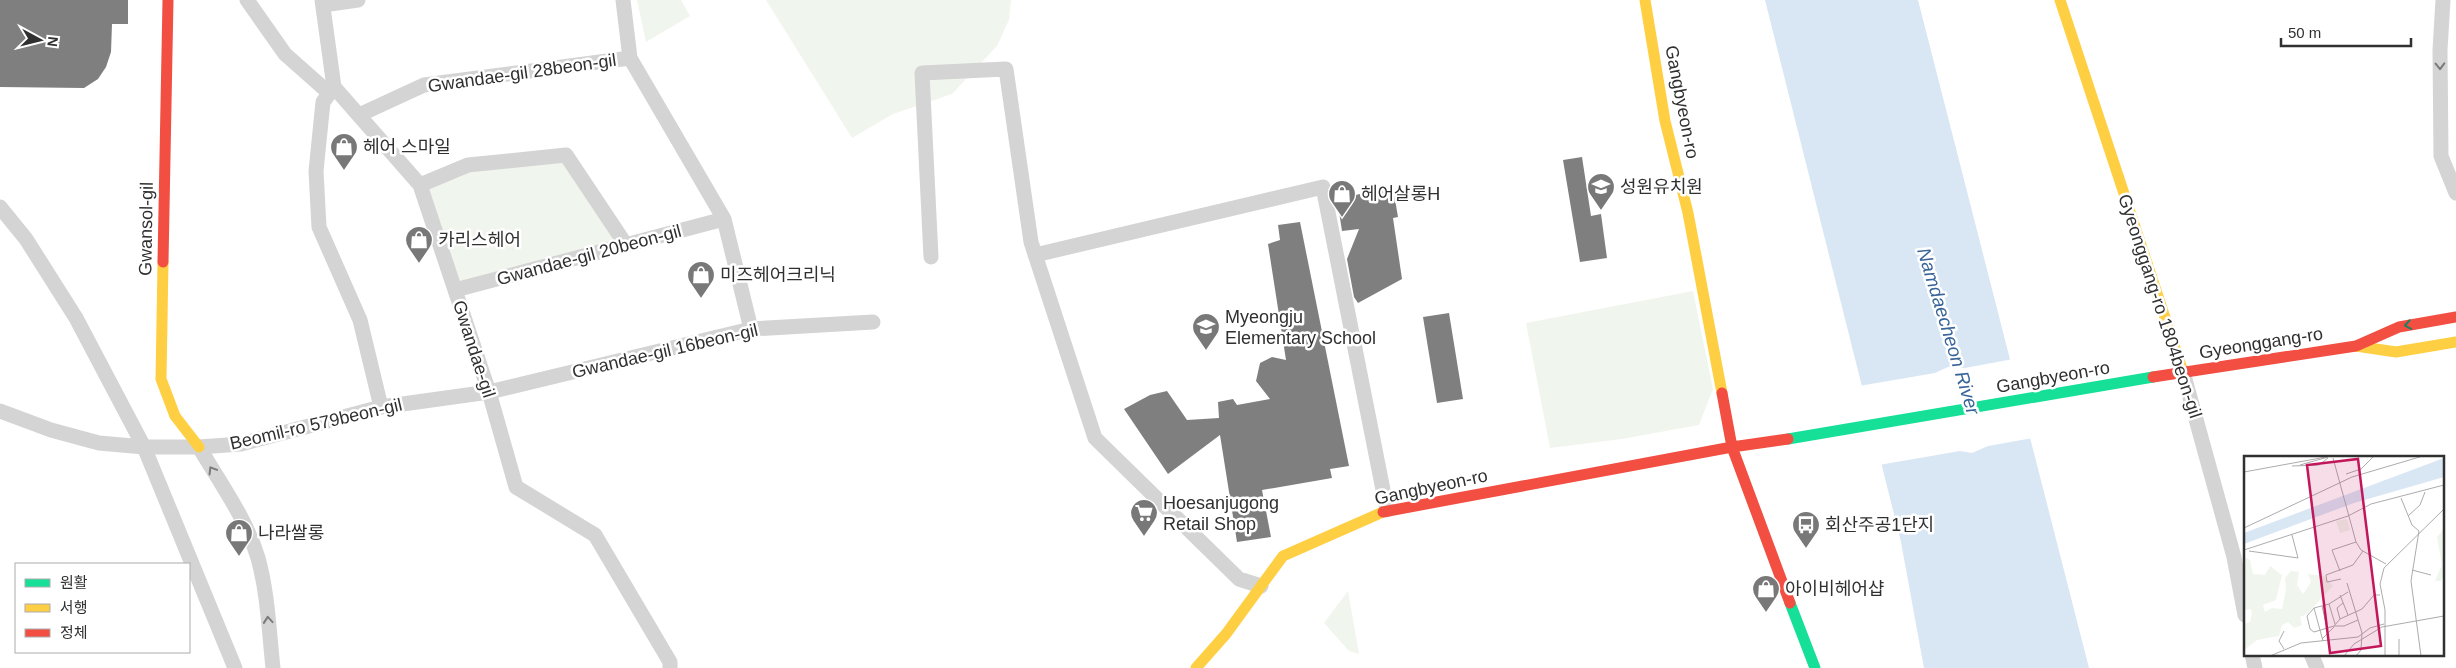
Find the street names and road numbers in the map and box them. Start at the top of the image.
street label: Gangbyeon-ro [1661,44,1703,160]
street label: Gwandae-gil 28beon-gil [426,50,618,96]
street label: Gwansol-gil [135,182,157,276]
street label: Gyeonggang-ro 1804beon-gil [2114,192,2206,420]
street label: Gwandae-gil 20beon-gil [495,221,683,289]
street label: Gwandae-gil [449,298,499,400]
street label: Gwandae-gil 16beon-gil [570,320,760,382]
street label: Gyeonggang-ro [2198,323,2324,363]
street label: Gangbyeon-ro [1995,357,2111,397]
street label: Beomil-ro 579beon-gil [228,394,404,454]
street label: Gangbyeon-ro [1373,465,1489,509]

